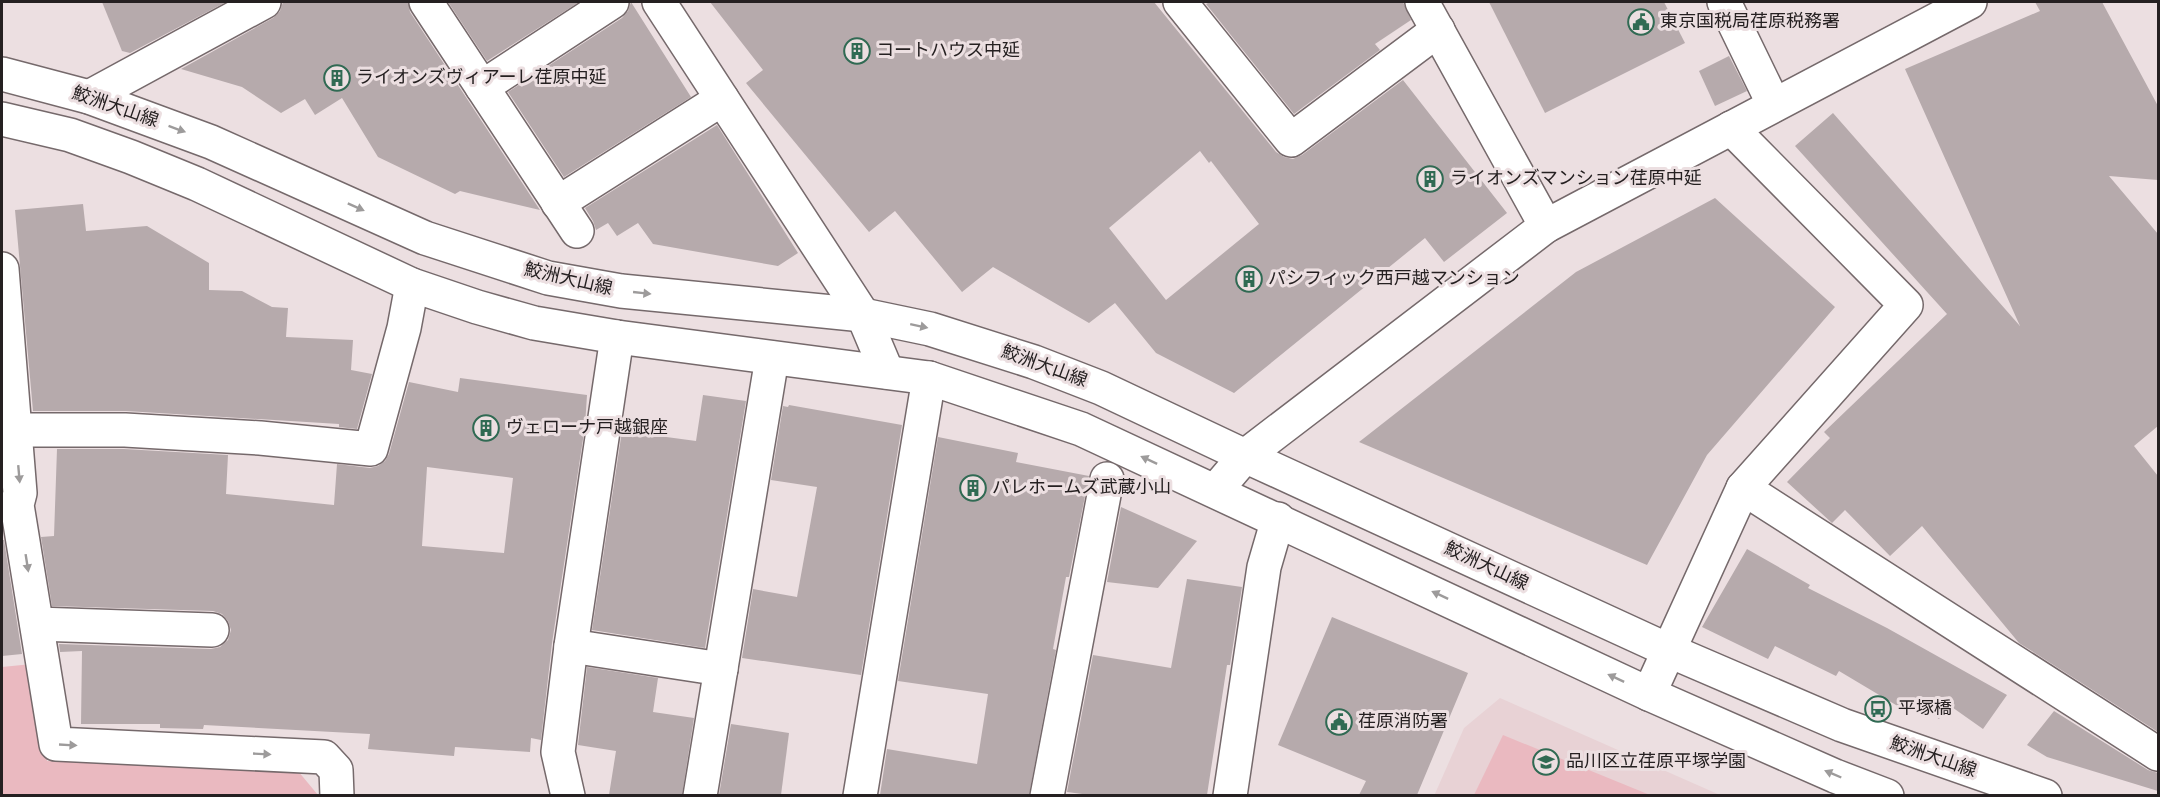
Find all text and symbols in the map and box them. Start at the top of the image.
public building icon: 東京国税局荏原税務署 [1626,7,1656,37]
place label: 東京国税局荏原税務署 [1660,11,1840,34]
building icon: コートハウス中延 [842,36,872,66]
place label: コートハウス中延 [876,40,1020,63]
building icon: ライオンズヴィアーレ荏原中延 [322,63,352,93]
place label: ライオンズヴィアーレ荏原中延 [356,67,607,90]
street label: 鮫洲大山線 [69,82,161,134]
one-way arrow [168,125,186,135]
building icon: ライオンズマンション荏原中延 [1415,164,1445,194]
place label: ライオンズマンション荏原中延 [1450,168,1702,191]
one-way arrow [347,203,365,213]
street label: 鮫洲大山線 [522,259,614,301]
building icon: パシフィック西戸越マンション [1234,264,1264,294]
place label: パシフィック西戸越マンション [1268,268,1520,291]
one-way arrow [632,288,651,298]
one-way arrow [909,322,928,331]
street label: 鮫洲大山線 [998,341,1090,393]
building icon: ヴェローナ戸越銀座 [471,413,501,443]
place label: ヴェローナ戸越銀座 [506,417,668,440]
one-way arrow [1140,455,1157,464]
one-way arrow [14,464,24,483]
building icon: パレホームズ武蔵小山 [958,473,988,503]
place label: パレホームズ武蔵小山 [992,477,1171,500]
street label: 鮫洲大山線 [1440,538,1532,596]
one-way arrow [23,554,32,573]
one-way arrow [1431,591,1448,600]
one-way arrow [1608,674,1625,683]
bus stop icon: 平塚橋 [1863,694,1893,724]
place label: 平塚橋 [1898,698,1952,721]
public building icon: 荏原消防署 [1324,707,1354,737]
place label: 荏原消防署 [1358,711,1448,734]
street label: 鮫洲大山線 [1887,732,1979,784]
one-way arrow [58,740,77,749]
school or university icon: 品川区立荏原平塚学園 [1531,747,1561,777]
one-way arrow [253,749,272,758]
place label: 品川区立荏原平塚学園 [1566,751,1746,774]
one-way arrow [1824,769,1842,778]

